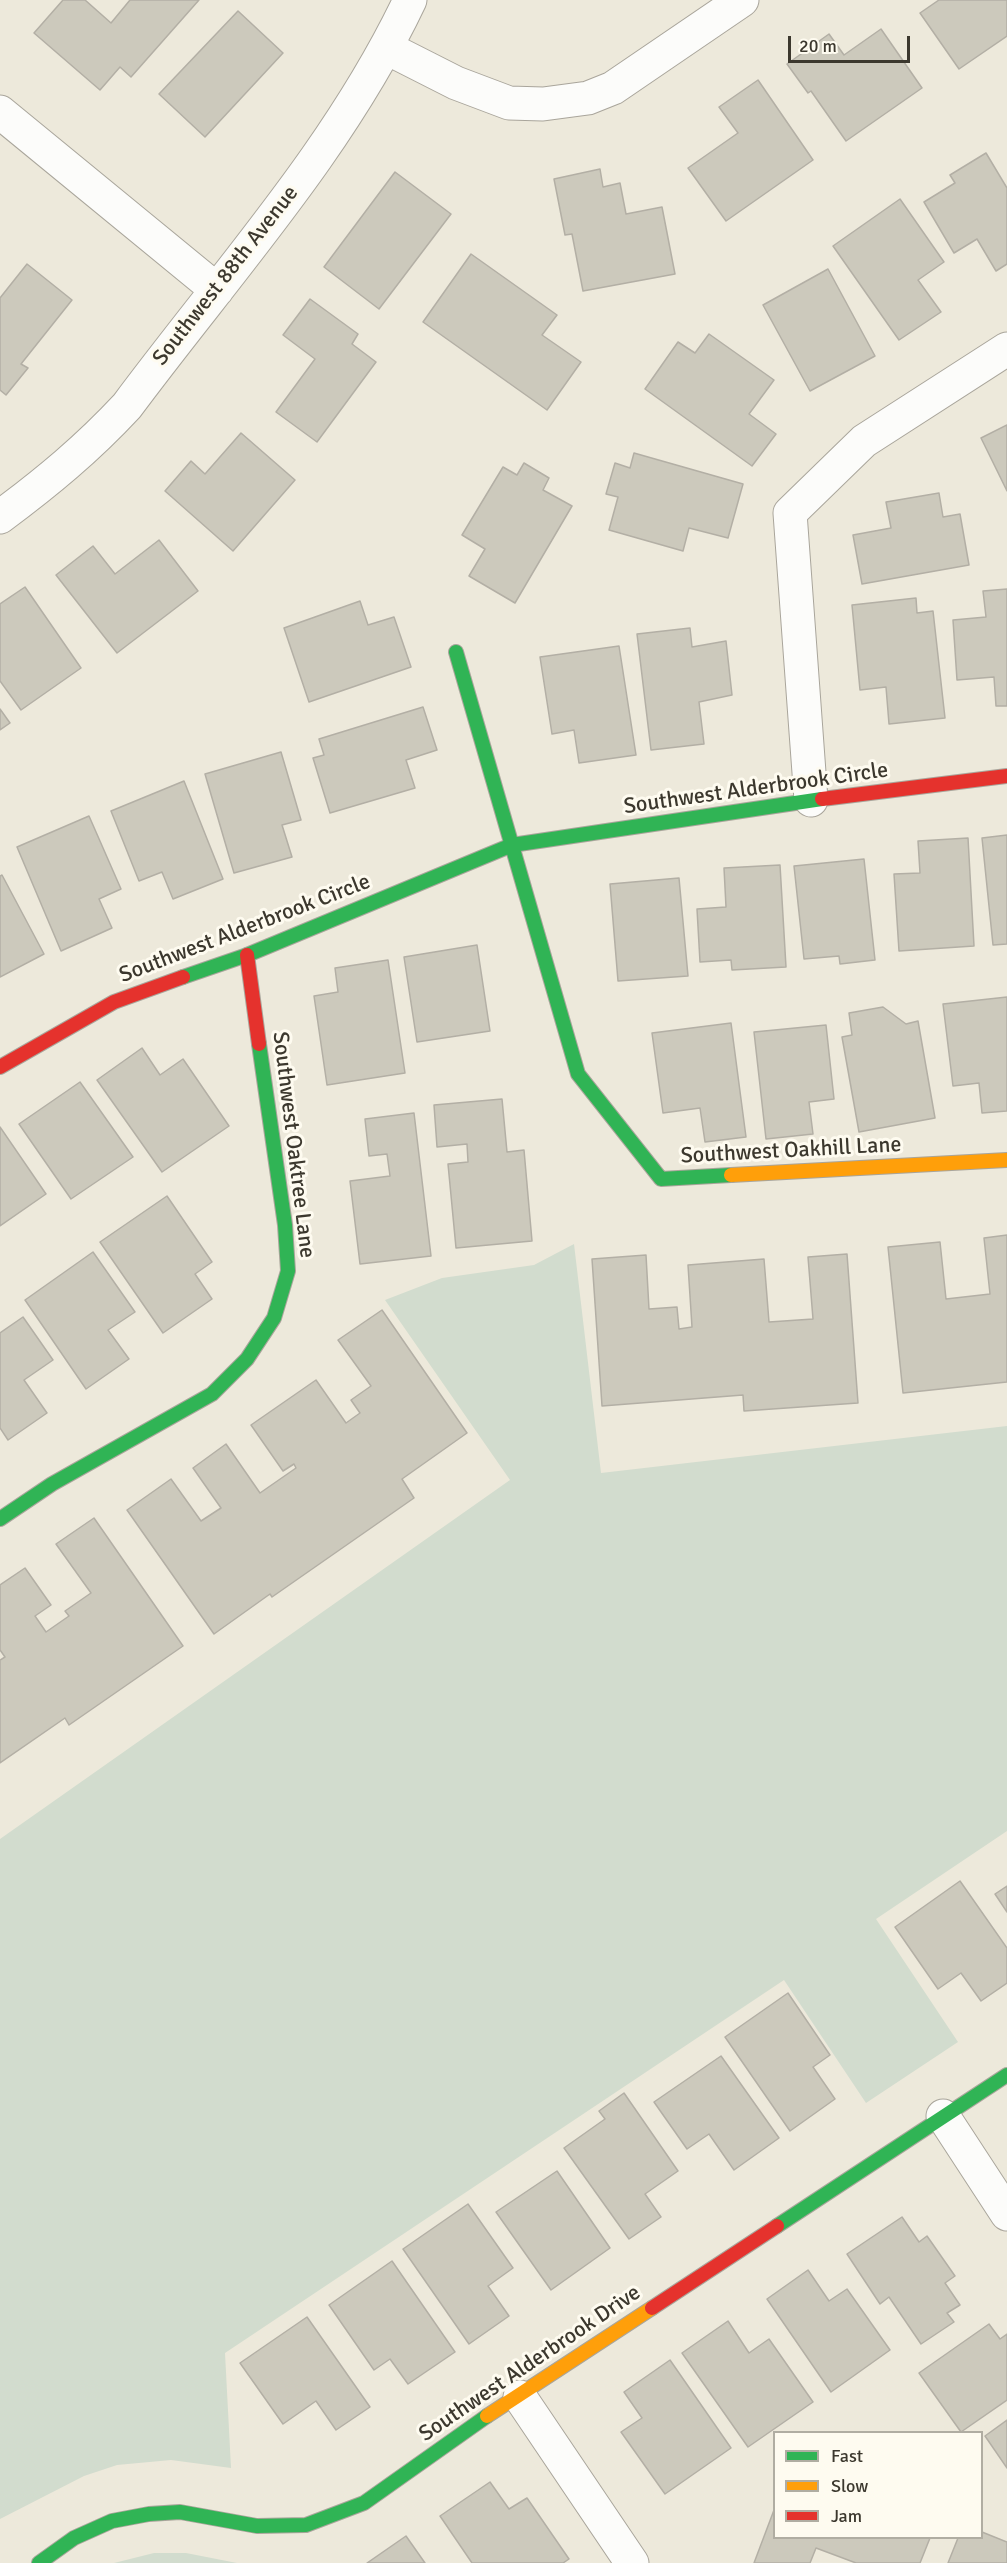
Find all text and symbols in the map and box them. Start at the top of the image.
scale bar [791,24,912,62]
text: 20 m [799,35,837,57]
street label: Southwest 88th Avenue [148,181,304,371]
street label: Southwest Alderbrook Circle [622,757,890,821]
street label: Southwest Alderbrook Circle [116,869,374,989]
street label: Southwest Oaktree Lane [266,1030,320,1260]
street label: Southwest Oakhill Lane [680,1132,902,1170]
street label: Southwest Alderbrook Drive [414,2280,646,2448]
legend [773,2431,983,2539]
text: Fast [831,2445,863,2467]
text: Slow [831,2475,868,2497]
text: Jam [831,2505,862,2527]

